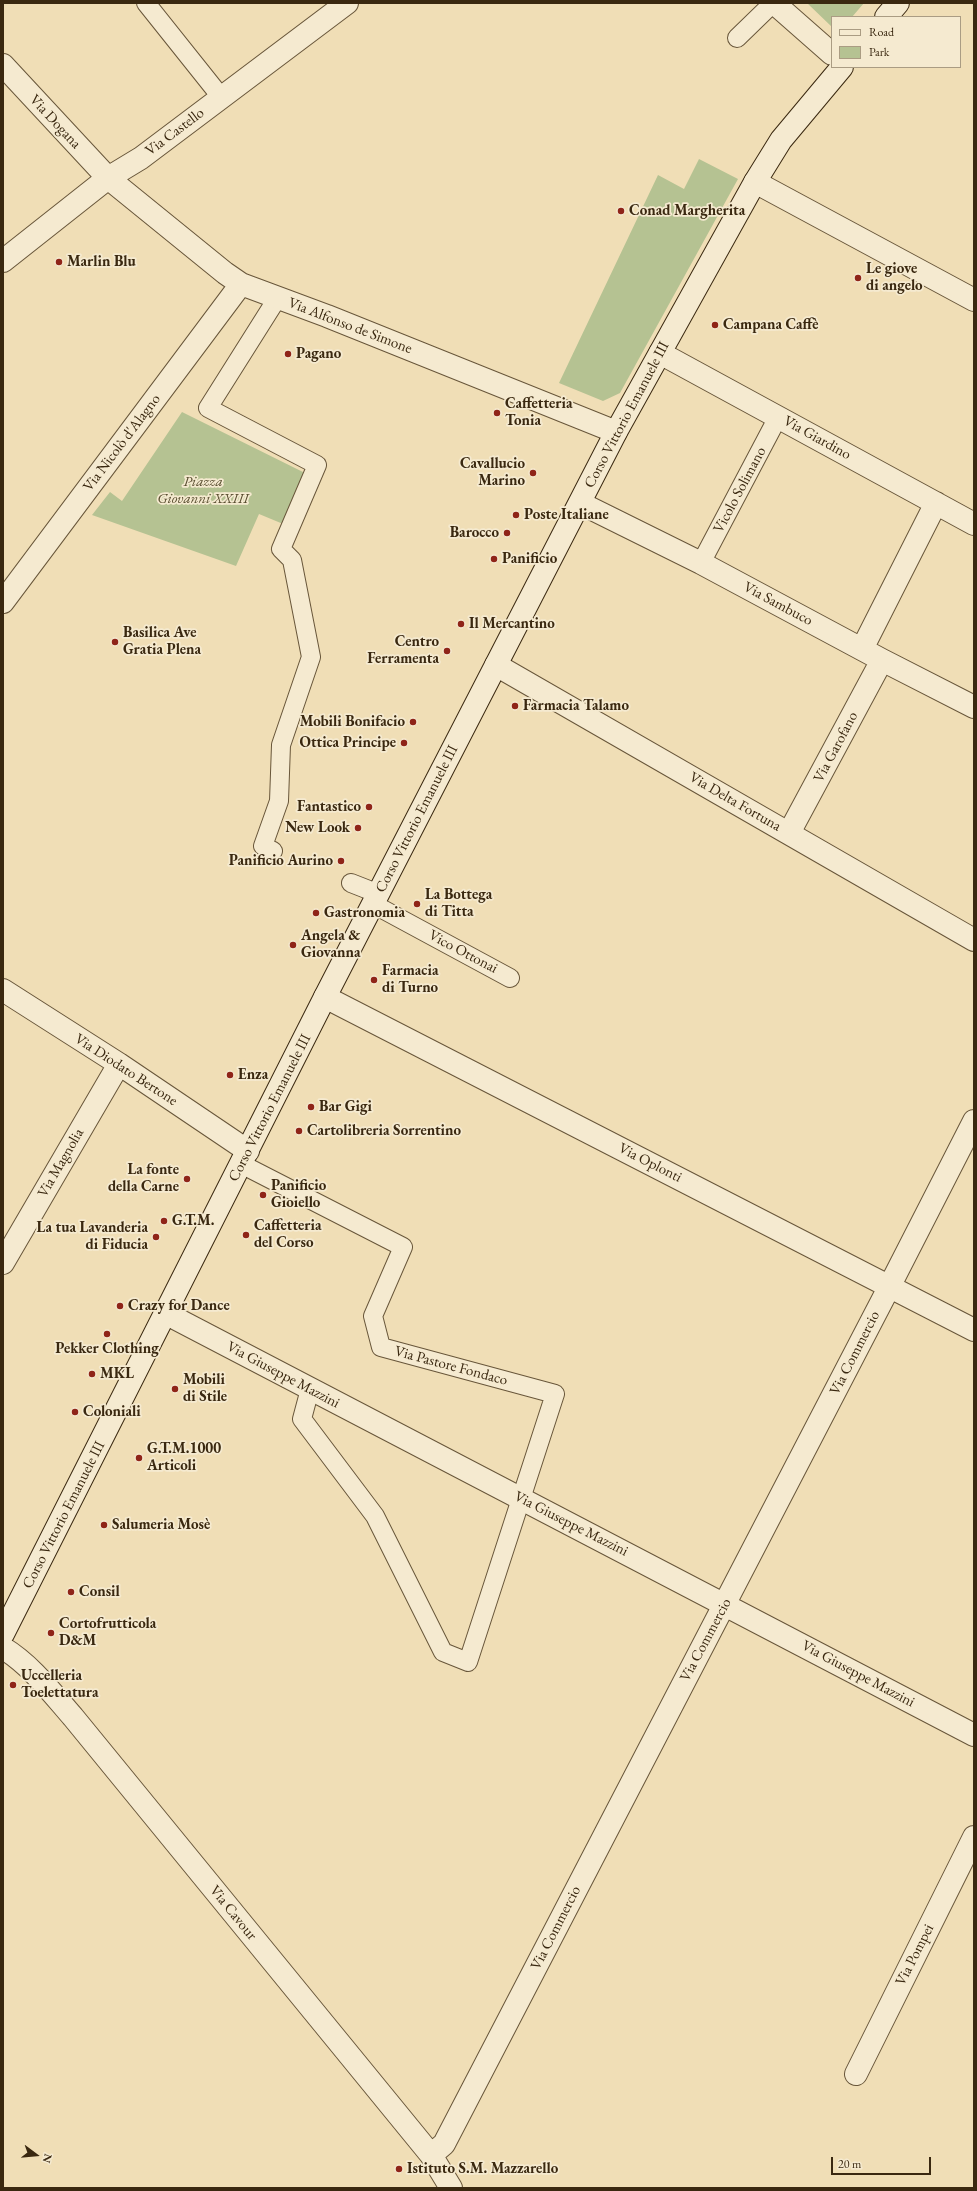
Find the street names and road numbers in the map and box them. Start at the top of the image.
street label: Via Dogana [25,91,85,153]
street label: Via Castello [142,104,208,160]
street label: Via Alfonso de Simone [285,294,415,358]
street label: Corso Vittorio Emanuele III [581,339,673,491]
street label: Via Nicolò d'Alagno [79,391,165,495]
street label: Via Giardino [780,412,854,464]
street label: Vicolo Solimano [710,444,770,536]
street label: Via Sambuco [740,578,816,630]
street label: Via Garofano [810,709,862,785]
street label: Corso Vittorio Emanuele III [372,742,462,896]
street label: Via Delta Fortuna [686,768,784,836]
street label: Vico Ottonai [425,926,501,978]
street label: Via Diodato Bertone [71,1030,181,1110]
street label: Corso Vittorio Emanuele III [225,1031,315,1185]
street label: Via Magnolia [34,1125,88,1201]
street label: Via Oplonti [615,1139,685,1187]
street label: Via Commercio [826,1308,884,1398]
street label: Via Giuseppe Mazzini [223,1338,343,1412]
street label: Via Pastore Fondaco [393,1342,509,1390]
street label: Corso Vittorio Emanuele III [19,1438,109,1592]
street label: Via Giuseppe Mazzini [511,1487,631,1561]
street label: Via Commercio [676,1595,736,1685]
street label: Via Giuseppe Mazzini [798,1637,918,1711]
street label: Via Cavour [205,1882,261,1944]
street label: Via Commercio [527,1883,585,1973]
street label: Via Pompei [892,1921,938,1989]

